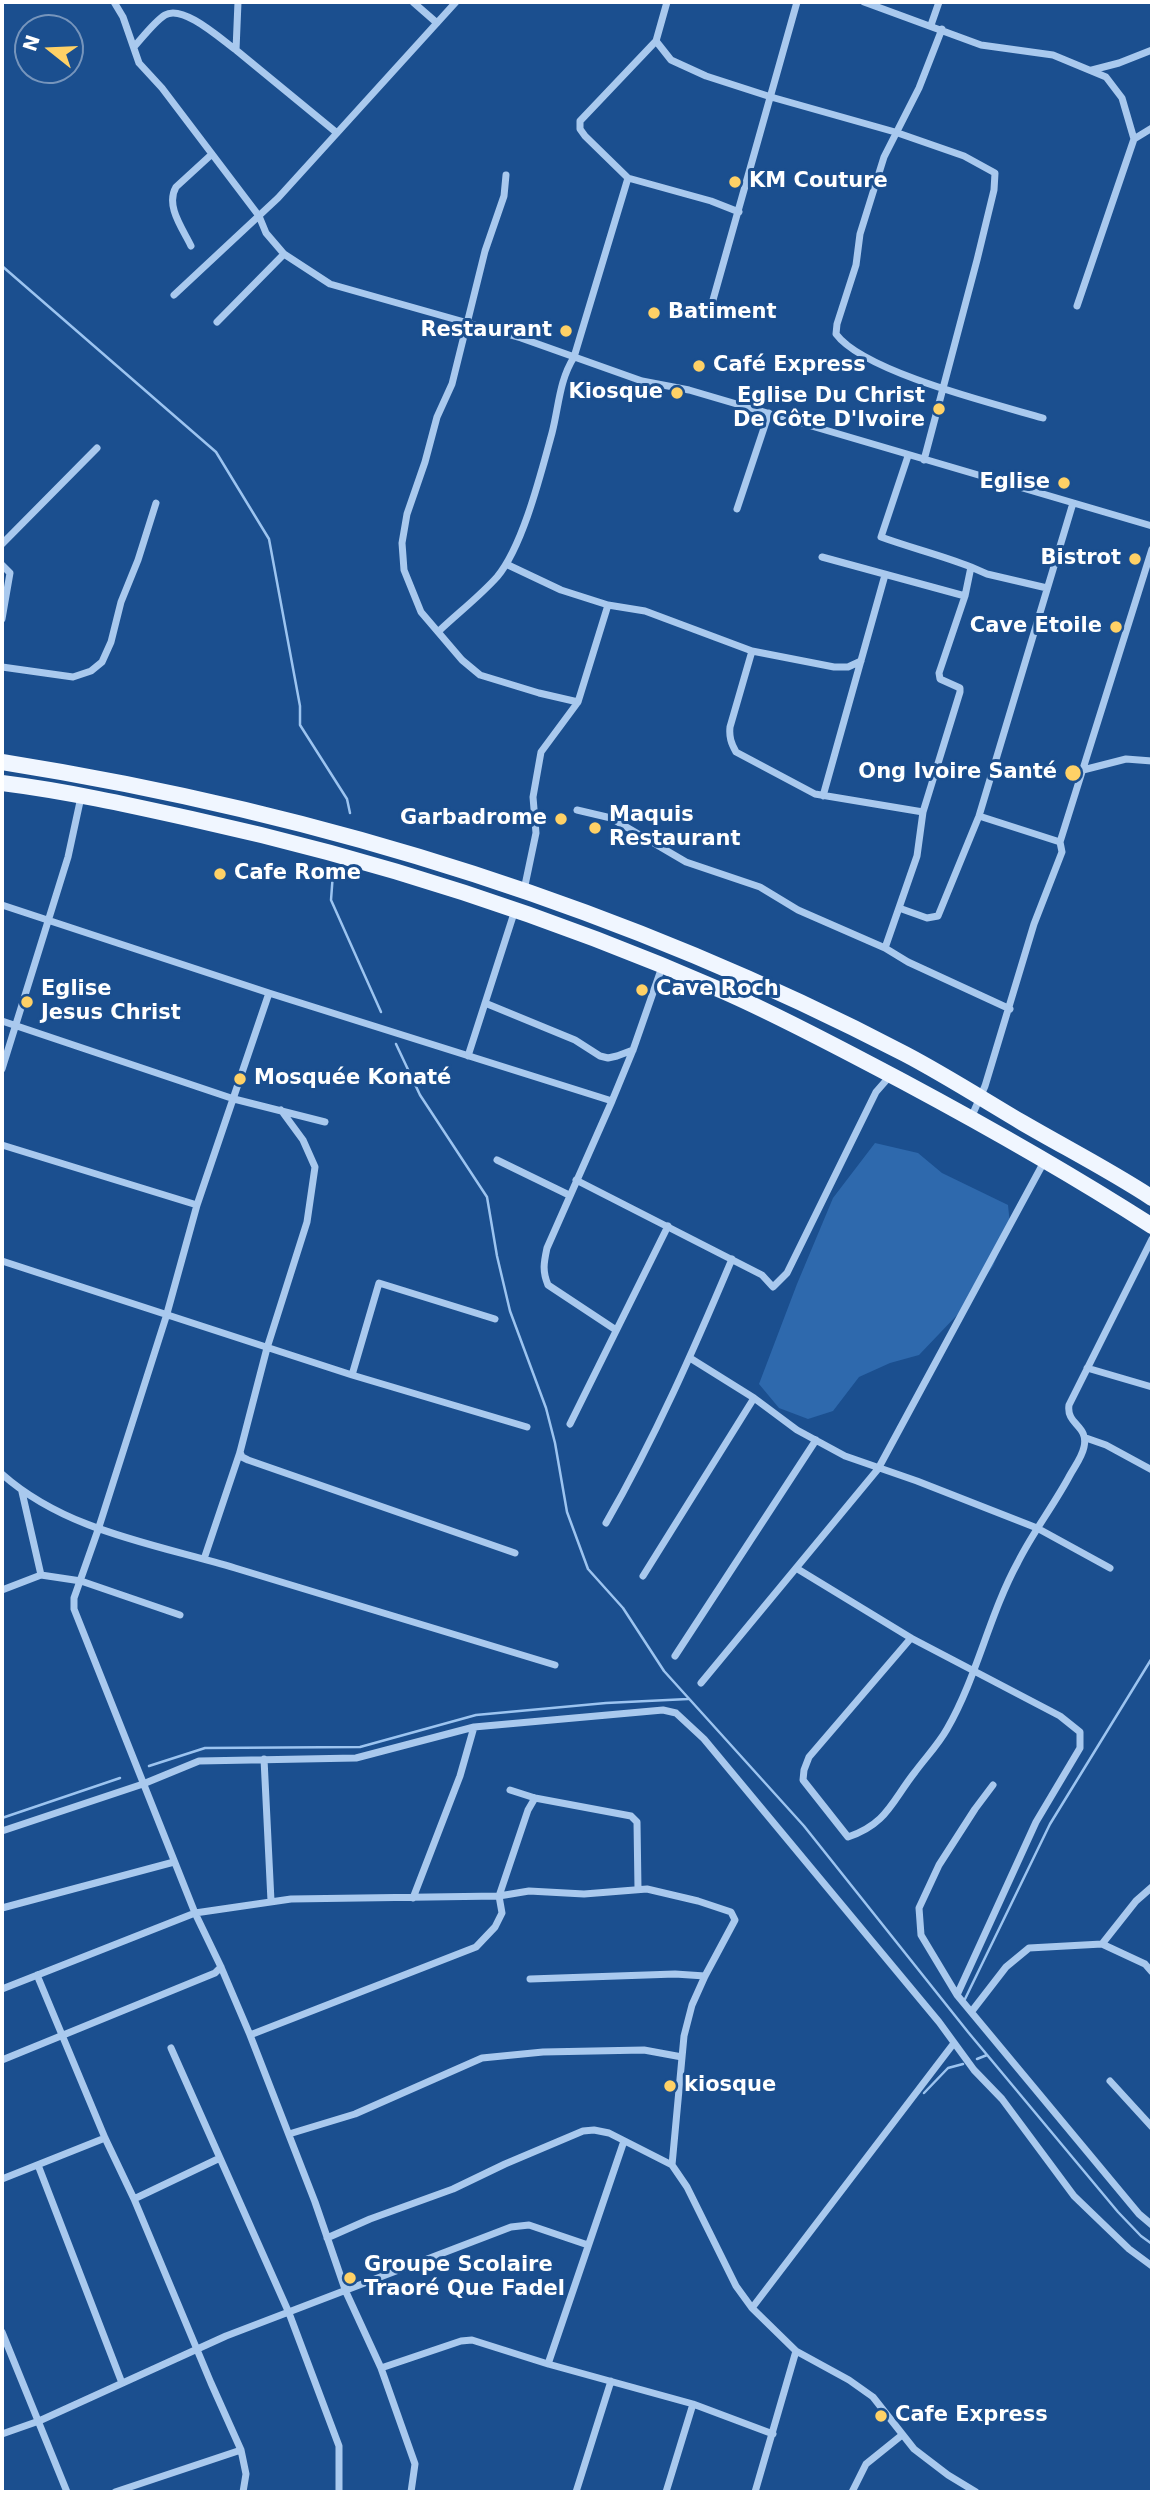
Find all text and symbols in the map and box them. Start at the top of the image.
north arrow [14,14,84,84]
text: N [18,32,44,54]
place label: KM Couture [749,169,888,195]
marker: KM Couture [727,174,743,190]
place label: Batiment [668,300,777,326]
marker: Batiment [646,305,662,321]
place label: Restaurant [420,318,552,344]
marker: Restaurant [558,323,574,339]
place label: Café Express [713,353,866,379]
marker: Café Express [691,358,707,374]
place label: Kiosque [568,380,663,406]
place label: Eglise Du Christ De Côte D'Ivoire [733,384,925,434]
marker: Kiosque [669,385,685,401]
marker: Eglise Du Christ De Côte D'Ivoire [931,401,947,417]
place label: Eglise [979,470,1050,496]
marker: Eglise [1056,475,1072,491]
place label: Bistrot [1040,546,1121,572]
marker: Bistrot [1127,551,1143,567]
place label: Cave Etoile [970,614,1102,640]
marker: Cave Etoile [1108,619,1124,635]
place label: Ong Ivoire Santé [858,760,1057,786]
marker: Ong Ivoire Santé [1063,763,1083,783]
place label: Maquis Restaurant [609,803,741,853]
place label: Garbadrome [400,806,547,832]
marker: Garbadrome [553,811,569,827]
marker: Maquis Restaurant [587,820,603,836]
place label: Cafe Rome [234,861,361,887]
marker: Cafe Rome [212,866,228,882]
place label: Eglise Jesus Christ [41,977,181,1027]
place label: Cave Roch [656,977,779,1003]
marker: Cave Roch [634,982,650,998]
marker: Eglise Jesus Christ [19,994,35,1010]
place label: Mosquée Konaté [254,1066,451,1092]
marker: Mosquée Konaté [232,1071,248,1087]
place label: kiosque [684,2073,776,2099]
marker: kiosque [662,2078,678,2094]
place label: Groupe Scolaire Traoré Que Fadel [364,2253,565,2303]
marker: Groupe Scolaire Traoré Que Fadel [342,2270,358,2286]
place label: Cafe Express [895,2403,1048,2429]
marker: Cafe Express [873,2408,889,2424]

